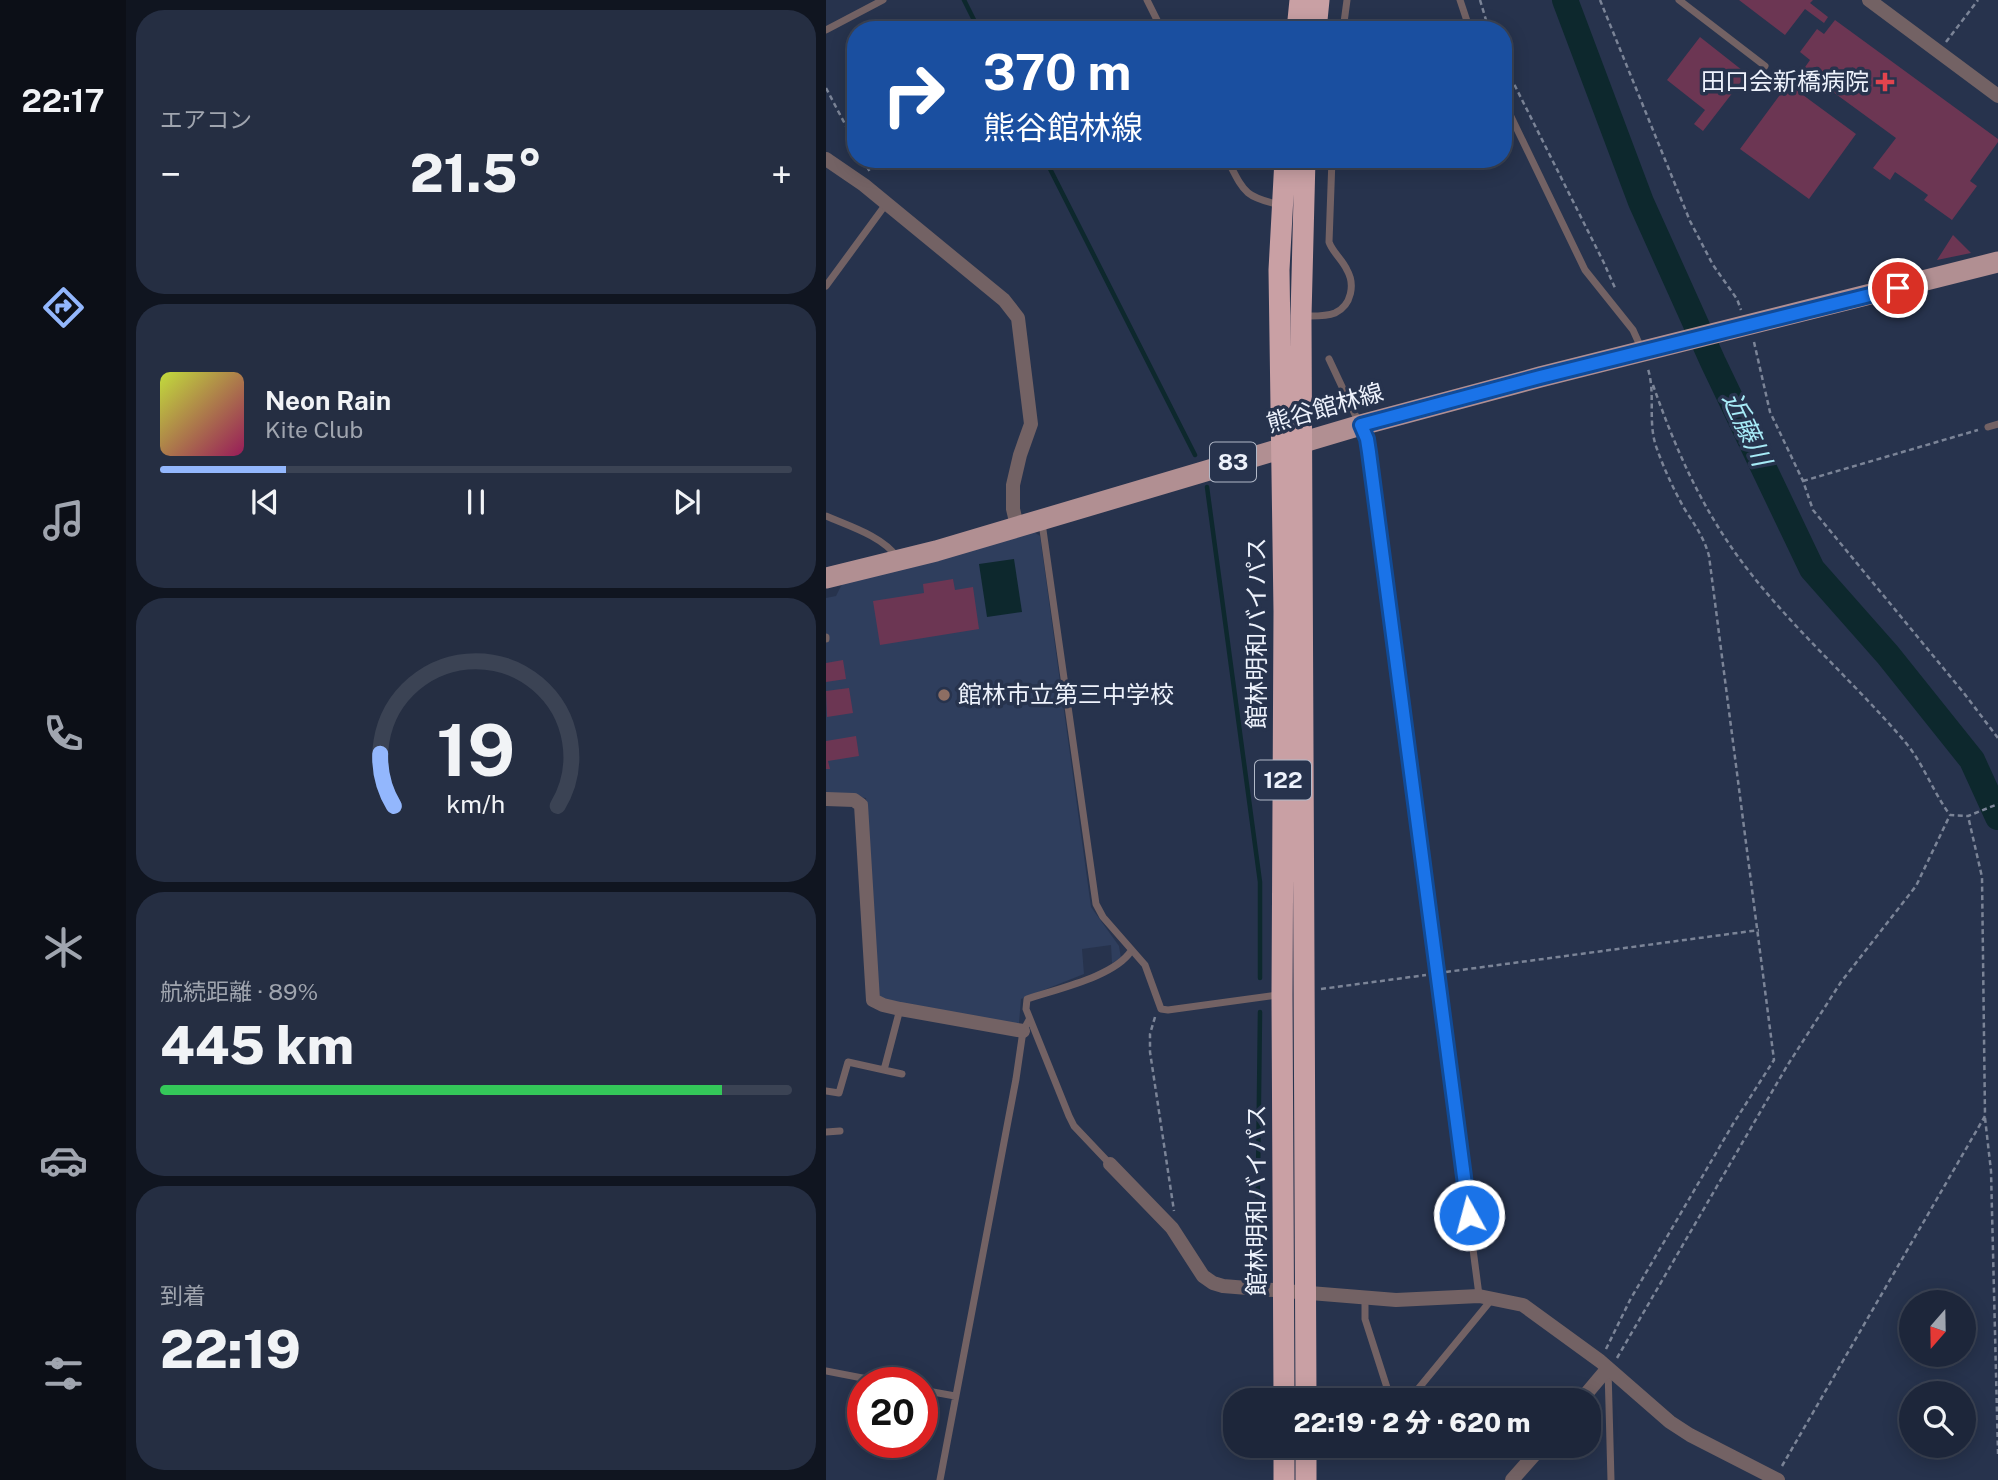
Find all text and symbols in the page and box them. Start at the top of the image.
text: 370 m [983,43,1132,101]
icon: right [868,49,959,140]
place label: 田口会新橋病院 [1701,67,1869,95]
marker: 田口会新橋病院 [1875,72,1895,92]
text: 22:17 [22,82,105,119]
text: エアコン [160,106,252,133]
text: 熊谷館林線 [983,109,1143,146]
text: 21.5° [410,143,542,204]
text: − [160,152,181,197]
text: + [771,152,792,197]
pin [1868,258,1928,318]
icon: arrive [1879,269,1917,307]
icon: directions [39,283,88,332]
street label: 熊谷館林線 [1263,377,1386,437]
text: Neon Rain [265,385,391,416]
water label: 近藤川 [1717,387,1779,473]
text: Kite Club [265,416,363,443]
road number: 83 [1210,442,1256,482]
icon: previous [246,483,284,521]
icon: pause [457,483,495,521]
icon: next [668,483,706,521]
icon: music [39,496,88,545]
street label: 館林明和バイパス [1242,537,1270,729]
place label: 館林市立第三中学校 [958,680,1174,708]
marker: 館林市立第三中学校 [936,687,952,703]
text: 19 [436,707,516,792]
icon: phone [39,709,88,758]
road number: 122 [1255,760,1311,800]
text: km/h [447,789,505,819]
icon: climate [39,923,88,972]
text: 航続距離 · 89% [160,978,318,1005]
text: 445 km [160,1015,354,1076]
street label: 館林明和バイパス [1242,1104,1270,1296]
icon: car [39,1136,88,1185]
position arrow [1432,1178,1506,1252]
text: 到着 [160,1282,206,1309]
north arrow [1899,1290,1976,1367]
map controls [1899,1290,1976,1458]
text: 22:19 [160,1319,301,1380]
icon: filters [39,1349,88,1398]
speed limit sign: 20 [847,1367,938,1458]
button: search [1899,1381,1976,1458]
text: 22:19 · 2 分 · 620 m [1294,1407,1530,1438]

